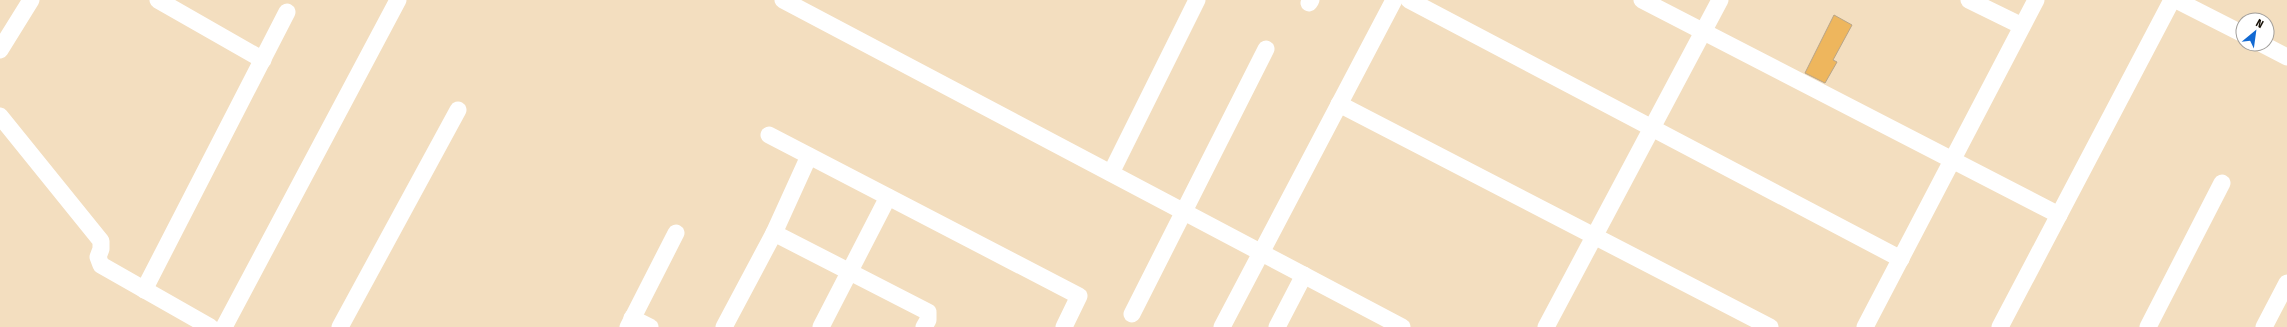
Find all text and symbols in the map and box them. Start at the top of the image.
north arrow [2235,12,2275,52]
text: N [2254,16,2266,31]

